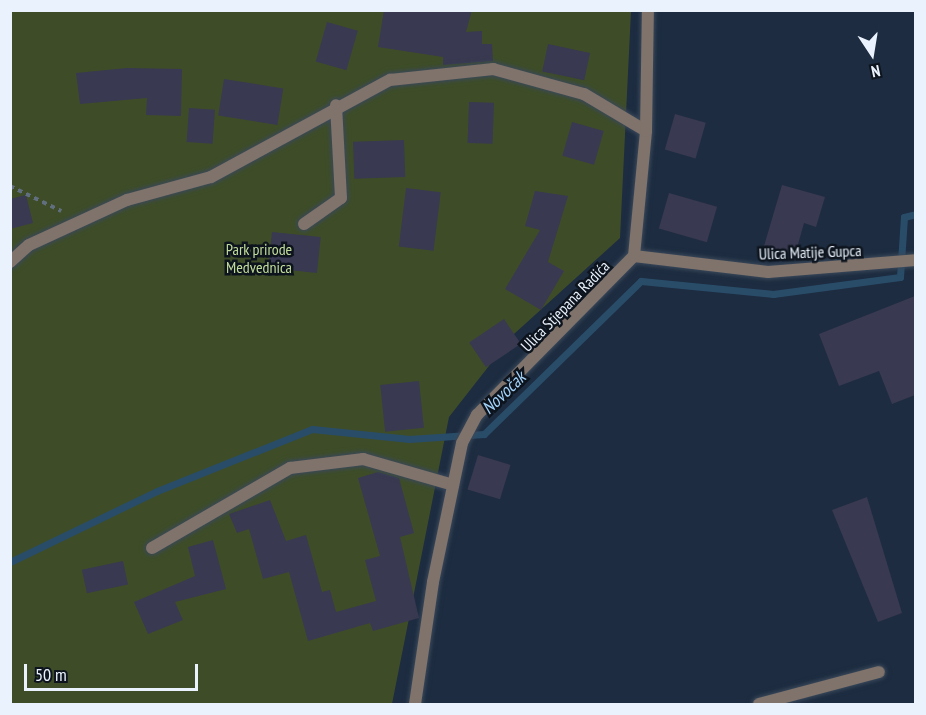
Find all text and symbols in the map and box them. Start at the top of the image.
north arrow [842,24,902,84]
text: N [869,61,882,82]
park label: Park prirode Medvednica [226,239,292,277]
street label: Ulica Matije Gupca [758,241,862,263]
street label: Ulica Stjepana Radića [517,257,613,355]
water label: Novočak [478,367,530,419]
scale bar [27,652,201,690]
text: 50 m [35,663,67,686]

